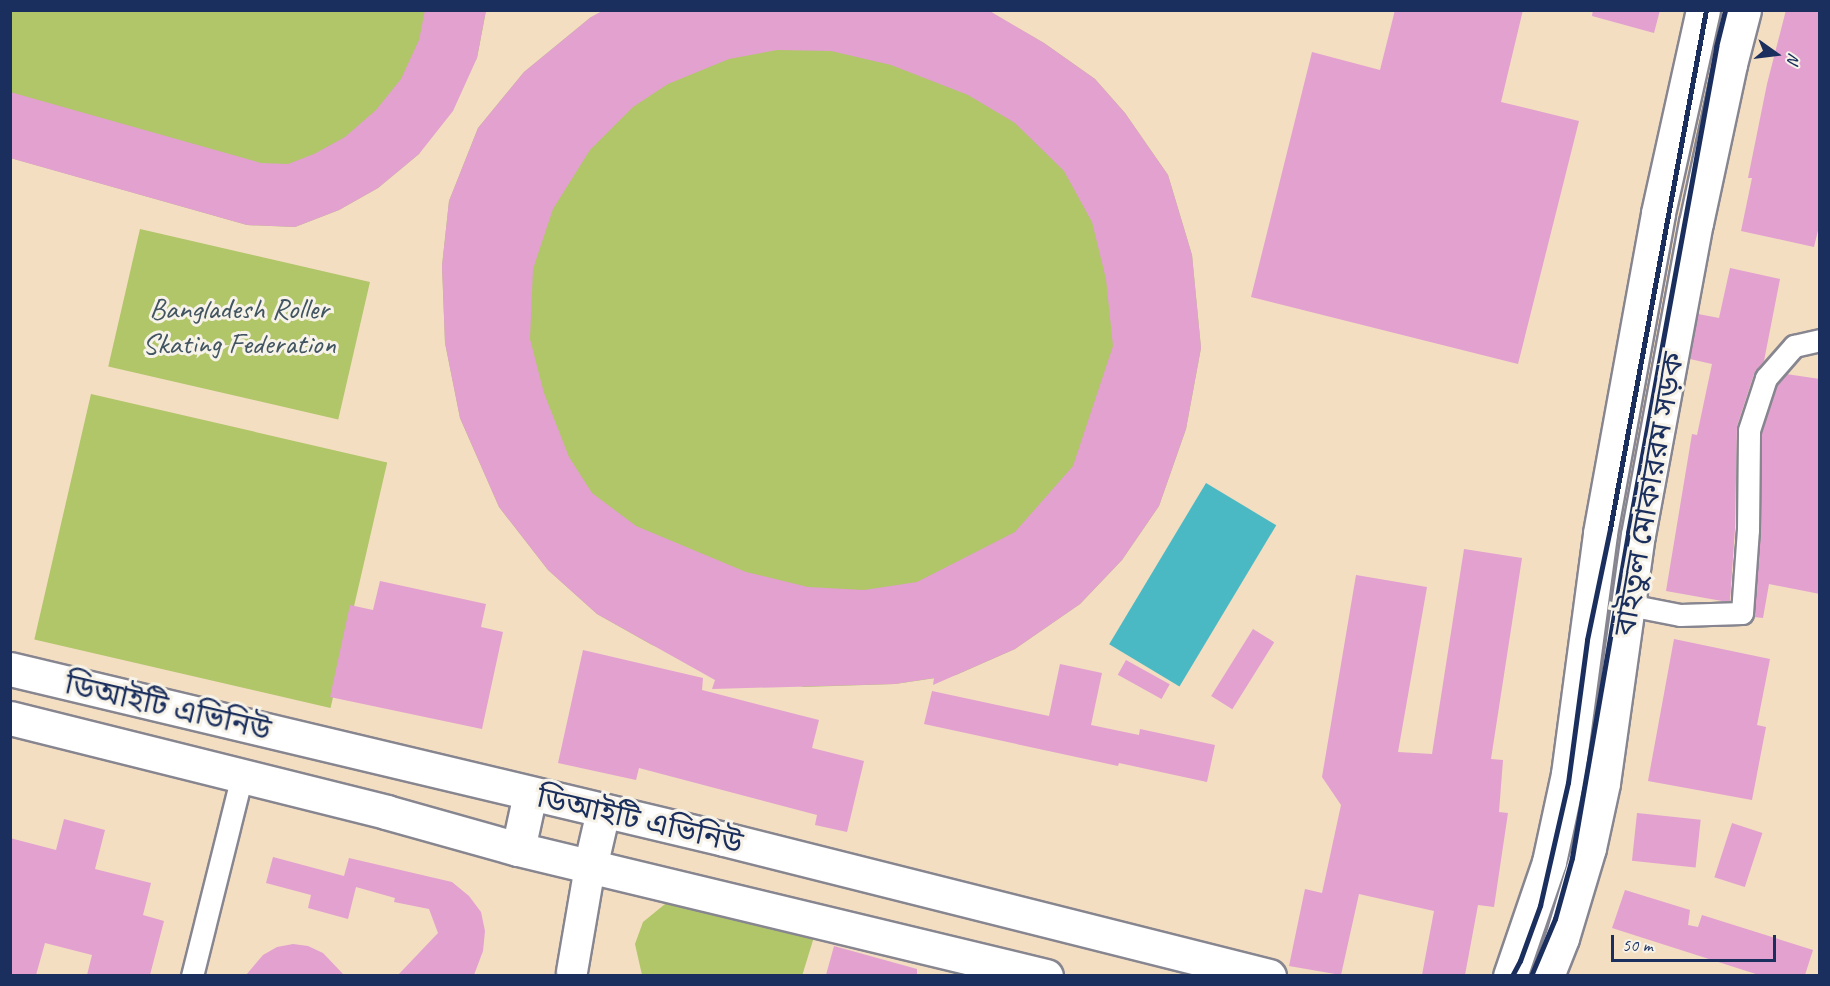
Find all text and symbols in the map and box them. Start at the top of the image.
north arrow [1746,24,1806,84]
text: N [1783,51,1804,66]
park label: Bangladesh Roller Skating Federation [142,290,336,360]
street label: বাইতুল মোকাররম সড়ক [1606,349,1692,639]
street label: ডিআইটি এভিনিউ [62,666,274,748]
street label: ডিআইটি এভিনিউ [534,779,746,861]
scale bar [1614,923,1779,961]
text: 50 m [1622,934,1653,956]

